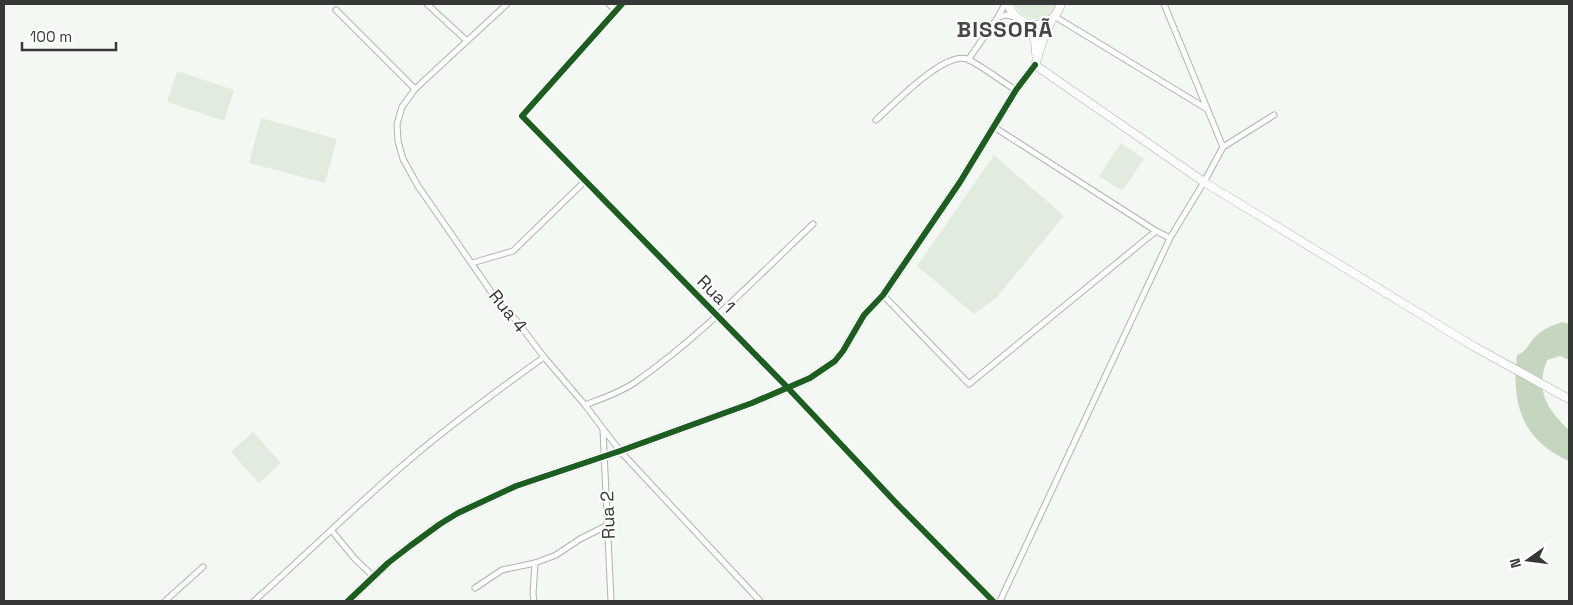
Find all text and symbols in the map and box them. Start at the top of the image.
district label: BISSORÃ [957,15,1053,43]
scale bar [22,20,116,52]
text: 100 m [30,27,72,46]
street label: Rua 1 [692,270,740,318]
street label: Rua 4 [484,285,533,337]
street label: Rua 2 [595,491,620,540]
north arrow [1503,535,1553,585]
text: N [1506,556,1525,570]

